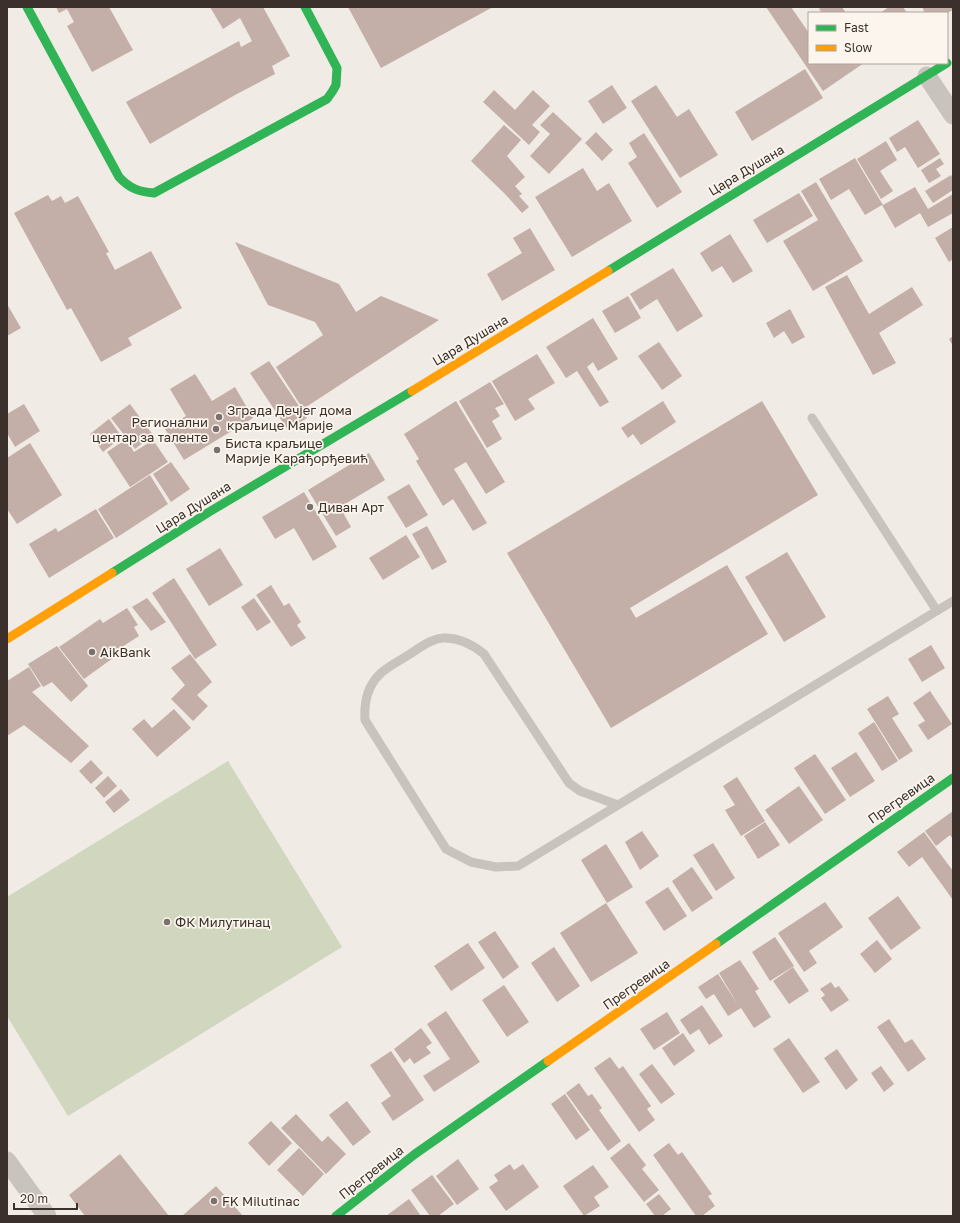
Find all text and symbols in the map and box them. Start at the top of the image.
legend [808,12,948,64]
text: Fast [844,20,869,35]
text: Slow [844,40,872,55]
street label: Цара Душана [705,141,787,199]
street label: Цара Душана [429,311,511,369]
place label: Зграда Дечјег дома краљице Марије [227,402,352,433]
marker: Зграда Дечјег дома краљице Марије [214,412,224,422]
place label: Регионални центар за таленте [92,414,208,445]
marker: Регионални центар за таленте [211,424,221,434]
place label: Биста краљице Марије Карађорђевић [225,435,368,466]
marker: Биста краљице Марије Карађорђевић [212,445,222,455]
street label: Цара Душана [152,478,234,536]
place label: Диван Арт [318,499,385,515]
marker: Диван Арт [305,502,315,512]
place label: AikBank [100,644,152,660]
marker: AikBank [87,647,97,657]
street label: Прегревица [865,769,937,827]
place label: ФК Милутинац [175,914,270,930]
marker: ФК Милутинац [162,917,172,927]
street label: Прегревица [600,955,672,1013]
street label: Прегревица [335,1142,407,1202]
scale bar [14,1185,77,1211]
text: 20 m [20,1191,48,1206]
place label: FK Milutinac [222,1193,300,1209]
marker: FK Milutinac [209,1196,219,1206]

